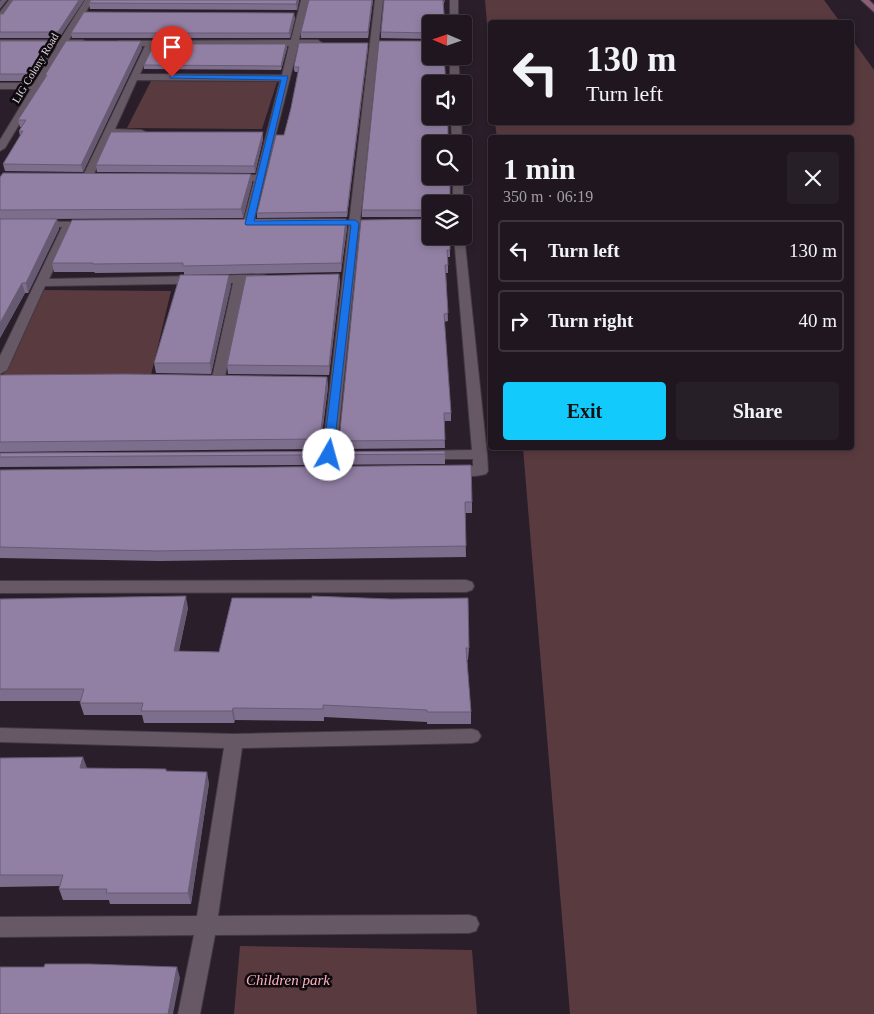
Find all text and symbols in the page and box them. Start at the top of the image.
north arrow [422,15,472,65]
map controls [422,15,472,245]
pin [151,26,193,77]
street label: LIG Colony Road [9,30,61,105]
icon: arrive [158,33,186,61]
icon: left [503,40,568,105]
text: 130 m [586,40,676,79]
button: sound [422,75,472,125]
text: Turn left [586,81,663,106]
button: search [422,135,472,185]
text: 1 min [503,152,576,185]
button: close [787,152,839,204]
text: 350 m · 06:19 [503,188,593,205]
button: layers [422,195,472,245]
icon: left [505,237,533,265]
text: Turn left [548,240,620,261]
text: 130 m [789,240,837,261]
icon: right [505,307,533,335]
text: Turn right [548,310,633,331]
text: 40 m [798,310,837,331]
button: Exit [503,382,666,440]
button: Share [676,382,839,440]
position arrow [302,428,354,480]
park label: Children park [246,972,330,988]

